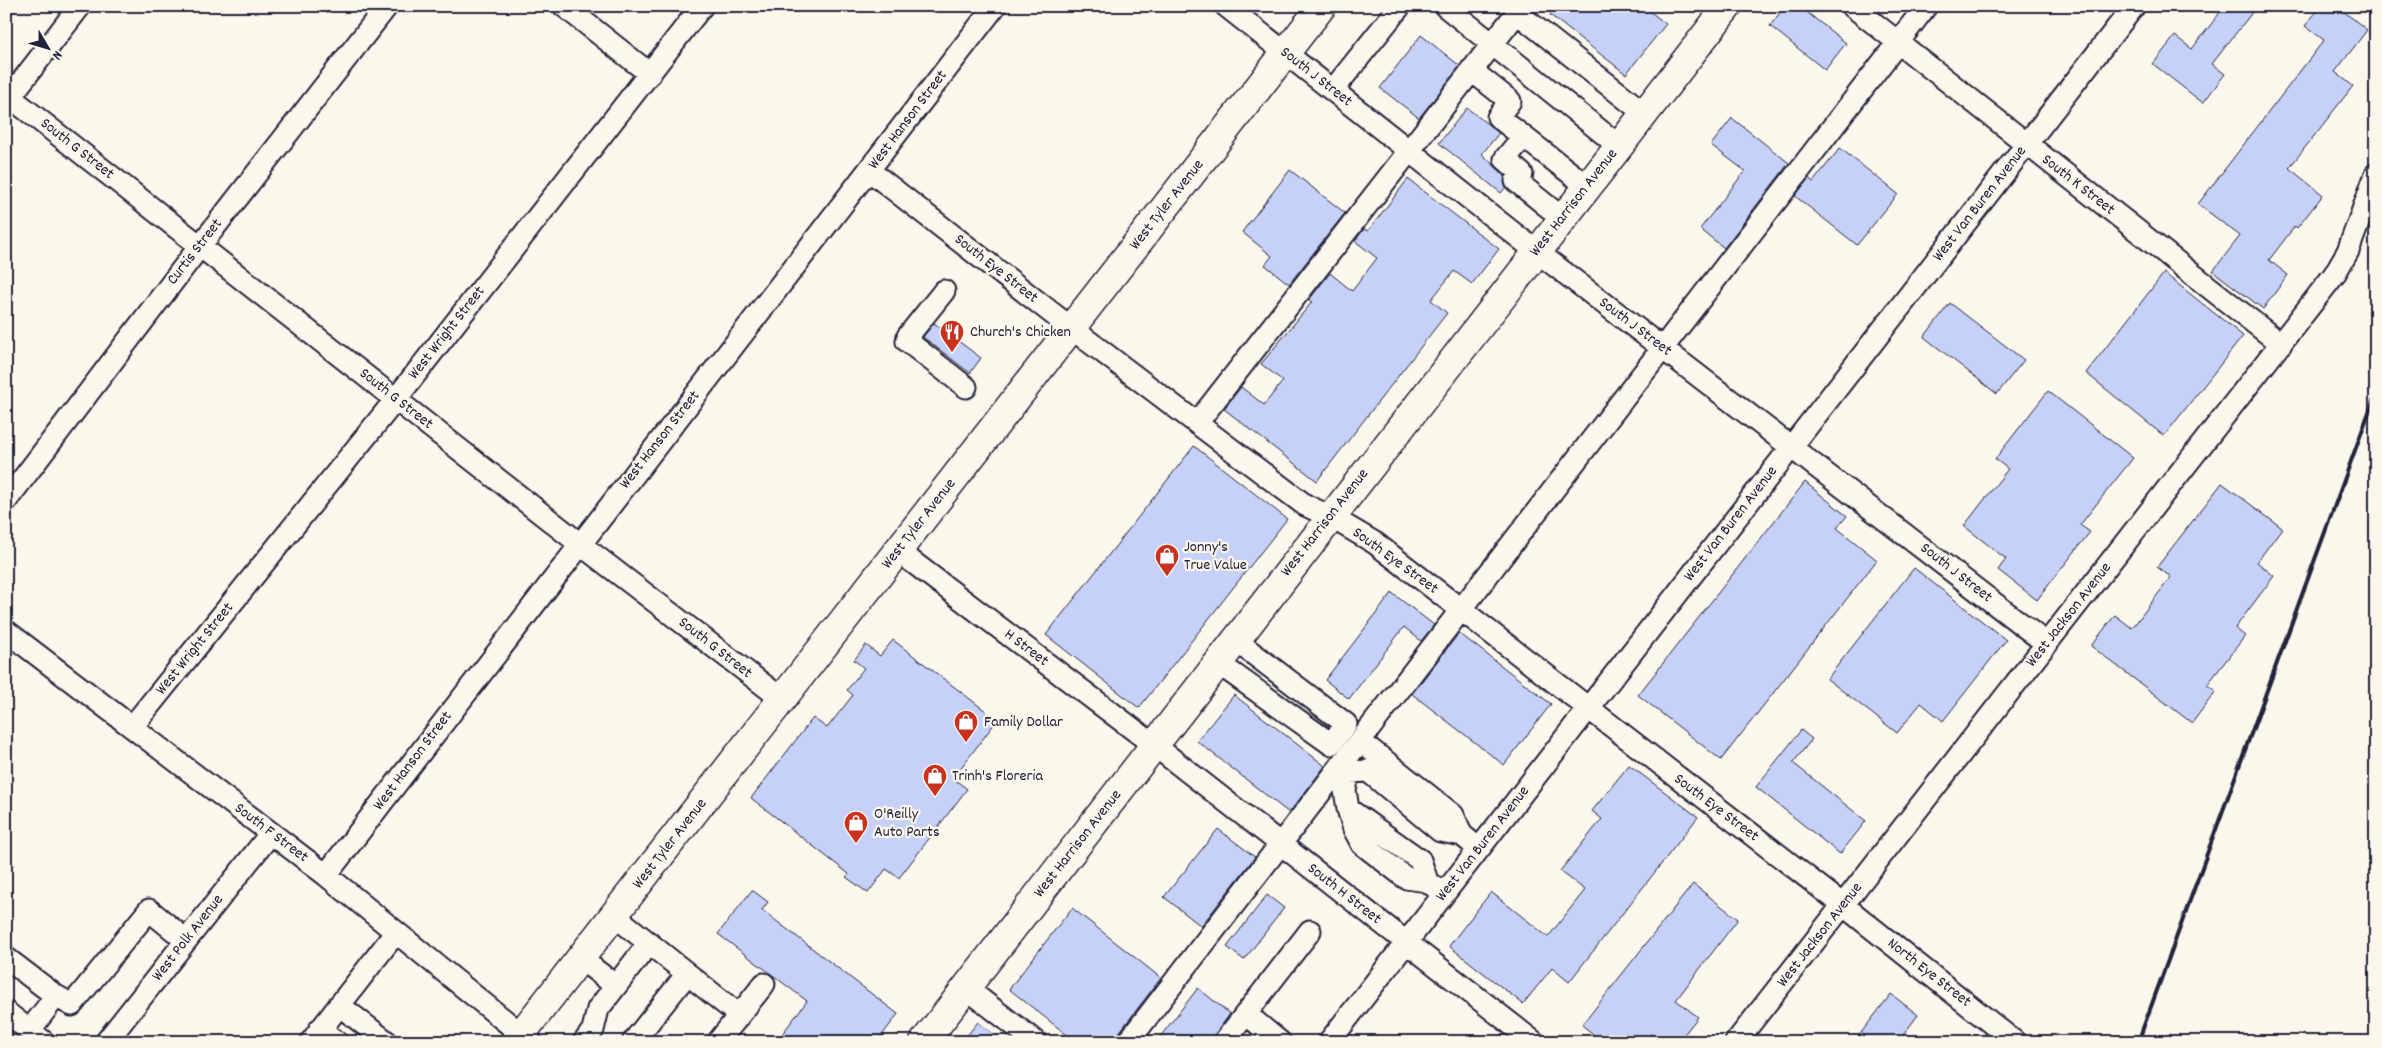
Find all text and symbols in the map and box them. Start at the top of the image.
north arrow [22,22,72,72]
street label: South J Street [1275,41,1357,113]
text: N [47,46,67,64]
street label: West Hanson Street [863,65,953,175]
street label: South G Street [35,113,119,185]
street label: West Van Buren Avenue [1928,141,2032,267]
street label: West Harrison Avenue [1524,144,1624,262]
street label: South K Street [2036,149,2120,221]
street label: West Tyler Avenue [1124,155,1210,255]
street label: Curtis Street [162,214,228,290]
street label: South Eye Street [949,229,1043,309]
street label: West Wright Street [403,281,491,385]
street label: South J Street [1594,292,1676,362]
restaurant icon: Church's Chicken [939,319,965,353]
place label: Church's Chicken [970,321,1071,344]
street label: South G Street [354,363,438,435]
street label: West Hanson Street [614,386,706,494]
street label: West Van Buren Avenue [1679,461,1783,587]
street label: West Harrison Avenue [1275,464,1375,582]
street label: West Tyler Avenue [876,474,962,574]
street label: South Eye Street [1347,522,1443,600]
place label: Jonny's True Value [1184,536,1247,577]
street label: South J Street [1915,537,1997,609]
shop icon: Jonny's True Value [1154,543,1180,577]
street label: West Jackson Avenue [2021,558,2117,672]
street label: West Wright Street [150,598,240,700]
street label: South G Street [673,612,757,684]
street label: H Street [999,624,1053,673]
street label: West Hanson Street [368,706,458,816]
shop icon: Family Dollar [953,709,979,743]
place label: Family Dollar [984,711,1063,734]
shop icon: Trinh's Floreria [922,763,948,797]
place label: Trinh's Floreria [952,765,1043,788]
street label: South Eye Street [1669,768,1763,848]
street label: West Van Buren Avenue [1431,781,1535,907]
street label: West Harrison Avenue [1028,785,1128,903]
street label: West Tyler Avenue [627,794,713,894]
street label: South F Street [229,797,313,869]
place label: O'Reilly Auto Parts [874,803,940,844]
shop icon: O'Reilly Auto Parts [843,810,869,844]
street label: South H Street [1302,858,1386,930]
street label: West Jackson Avenue [1772,878,1868,992]
street label: West Polk Avenue [147,890,229,986]
street label: North Eye Street [1882,933,1976,1013]

